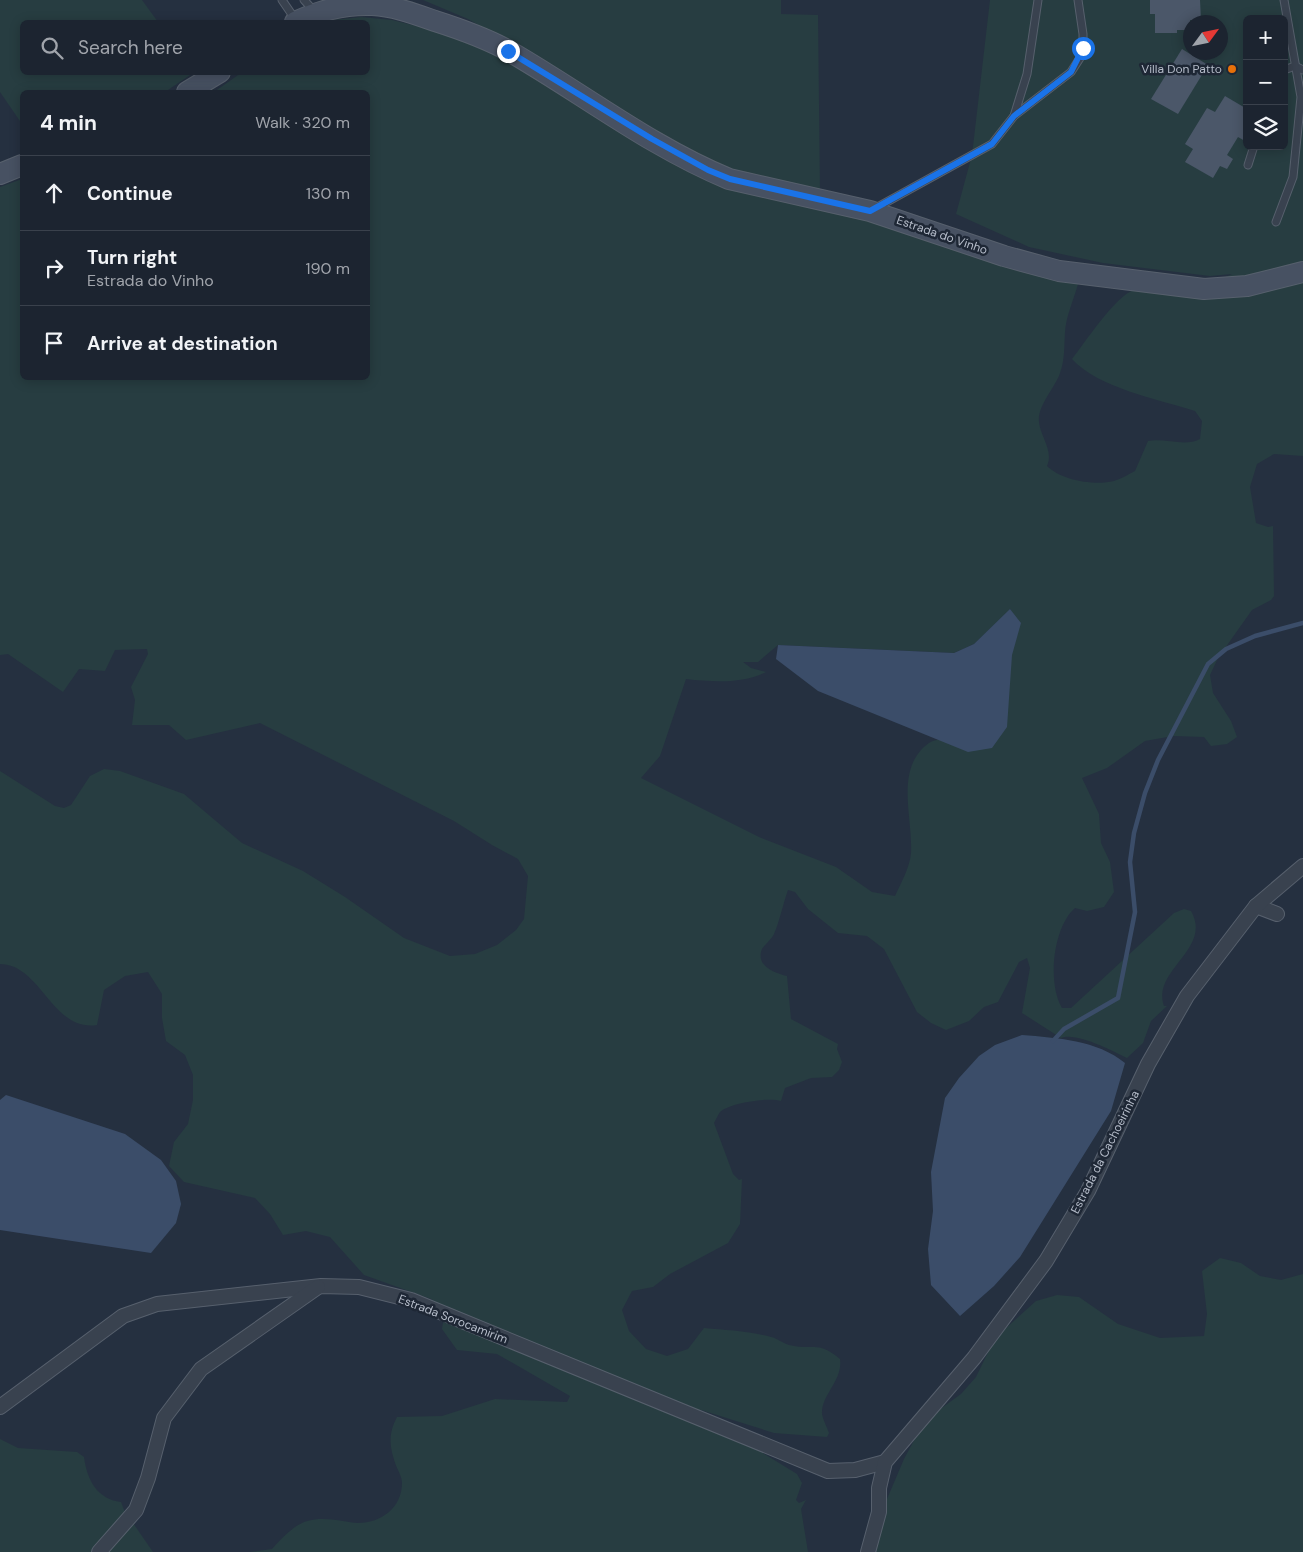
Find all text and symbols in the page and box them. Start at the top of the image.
north arrow [1183,15,1228,60]
map controls [1243,15,1288,150]
button: + [1243,15,1288,60]
search box [20,20,370,75]
icon: search [38,34,66,62]
text: Search here [78,35,183,60]
route start [1072,37,1095,60]
route end [497,40,520,63]
button: − [1243,60,1288,105]
place label: Villa Don Patto [1141,61,1222,77]
marker: Villa Don Patto [1226,63,1238,75]
button: layers [1243,105,1288,150]
text: 4 min [40,109,97,137]
text: Walk · 320 m [255,112,350,133]
icon: ahead [40,179,68,207]
text: Continue [87,181,173,206]
text: 130 m [306,183,350,204]
street label: Estrada do Vinho [894,212,990,258]
text: Turn right [87,245,177,270]
icon: right [40,254,68,282]
text: 190 m [306,258,350,279]
text: Estrada do Vinho [87,270,214,291]
icon: arrive [40,329,68,357]
text: Arrive at destination [87,331,278,356]
street label: Estrada da Cachoeirinha [1067,1088,1143,1216]
street label: Estrada Sorocamirim [396,1291,510,1347]

